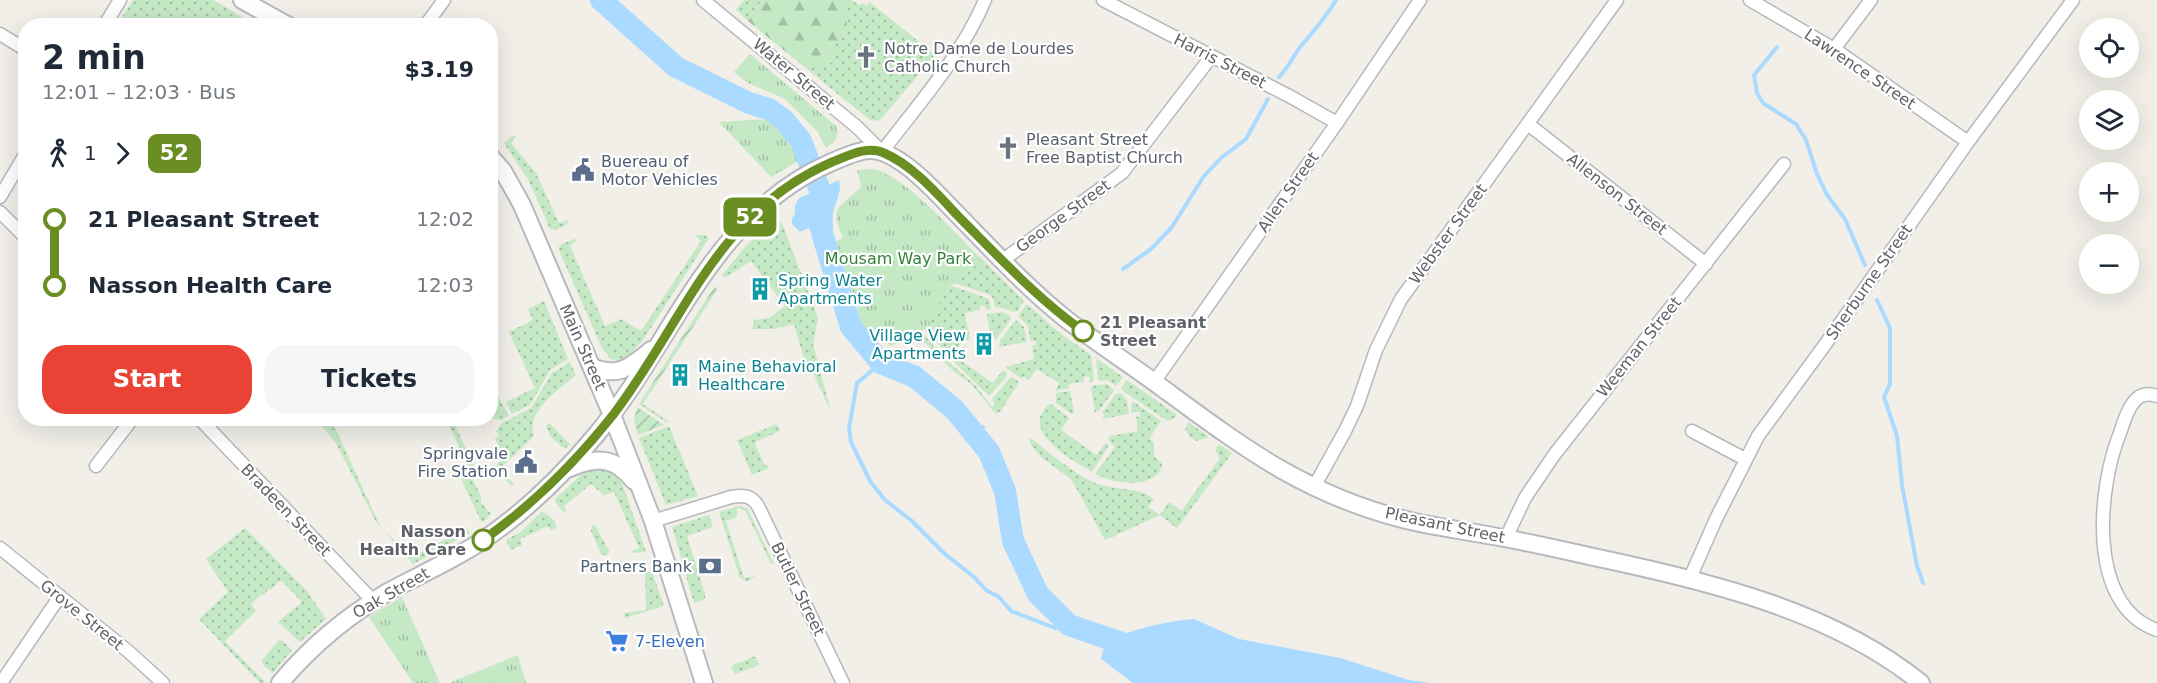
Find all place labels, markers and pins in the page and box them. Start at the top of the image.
place label: Notre Dame de Lourdes Catholic Church [884,39,1074,76]
church icon: Notre Dame de Lourdes Catholic Church [853,44,879,70]
place label: Pleasant Street Free Baptist Church [1026,130,1183,167]
church icon: Pleasant Street Free Baptist Church [995,135,1021,161]
place label: Buereau of Motor Vehicles [601,152,718,189]
public building icon: Buereau of Motor Vehicles [570,157,596,183]
place label: Spring Water Apartments [778,271,882,308]
building icon: Spring Water Apartments [747,276,773,302]
place label: 21 Pleasant Street [1100,313,1206,350]
marker: 21 Pleasant Street [1072,320,1094,342]
place label: Village View Apartments [869,326,966,363]
building icon: Village View Apartments [971,331,997,357]
place label: Maine Behavioral Healthcare [698,357,836,394]
building icon: Maine Behavioral Healthcare [667,362,693,388]
place label: Springvale Fire Station [417,444,508,481]
public building icon: Springvale Fire Station [513,449,539,475]
place label: Nasson Health Care [360,522,466,559]
marker: Nasson Health Care [472,529,494,551]
bank icon: Partners Bank [697,553,723,579]
place label: Partners Bank [580,557,693,576]
supermarket icon: 7-Eleven [604,628,630,654]
place label: 7-Eleven [635,632,705,651]

